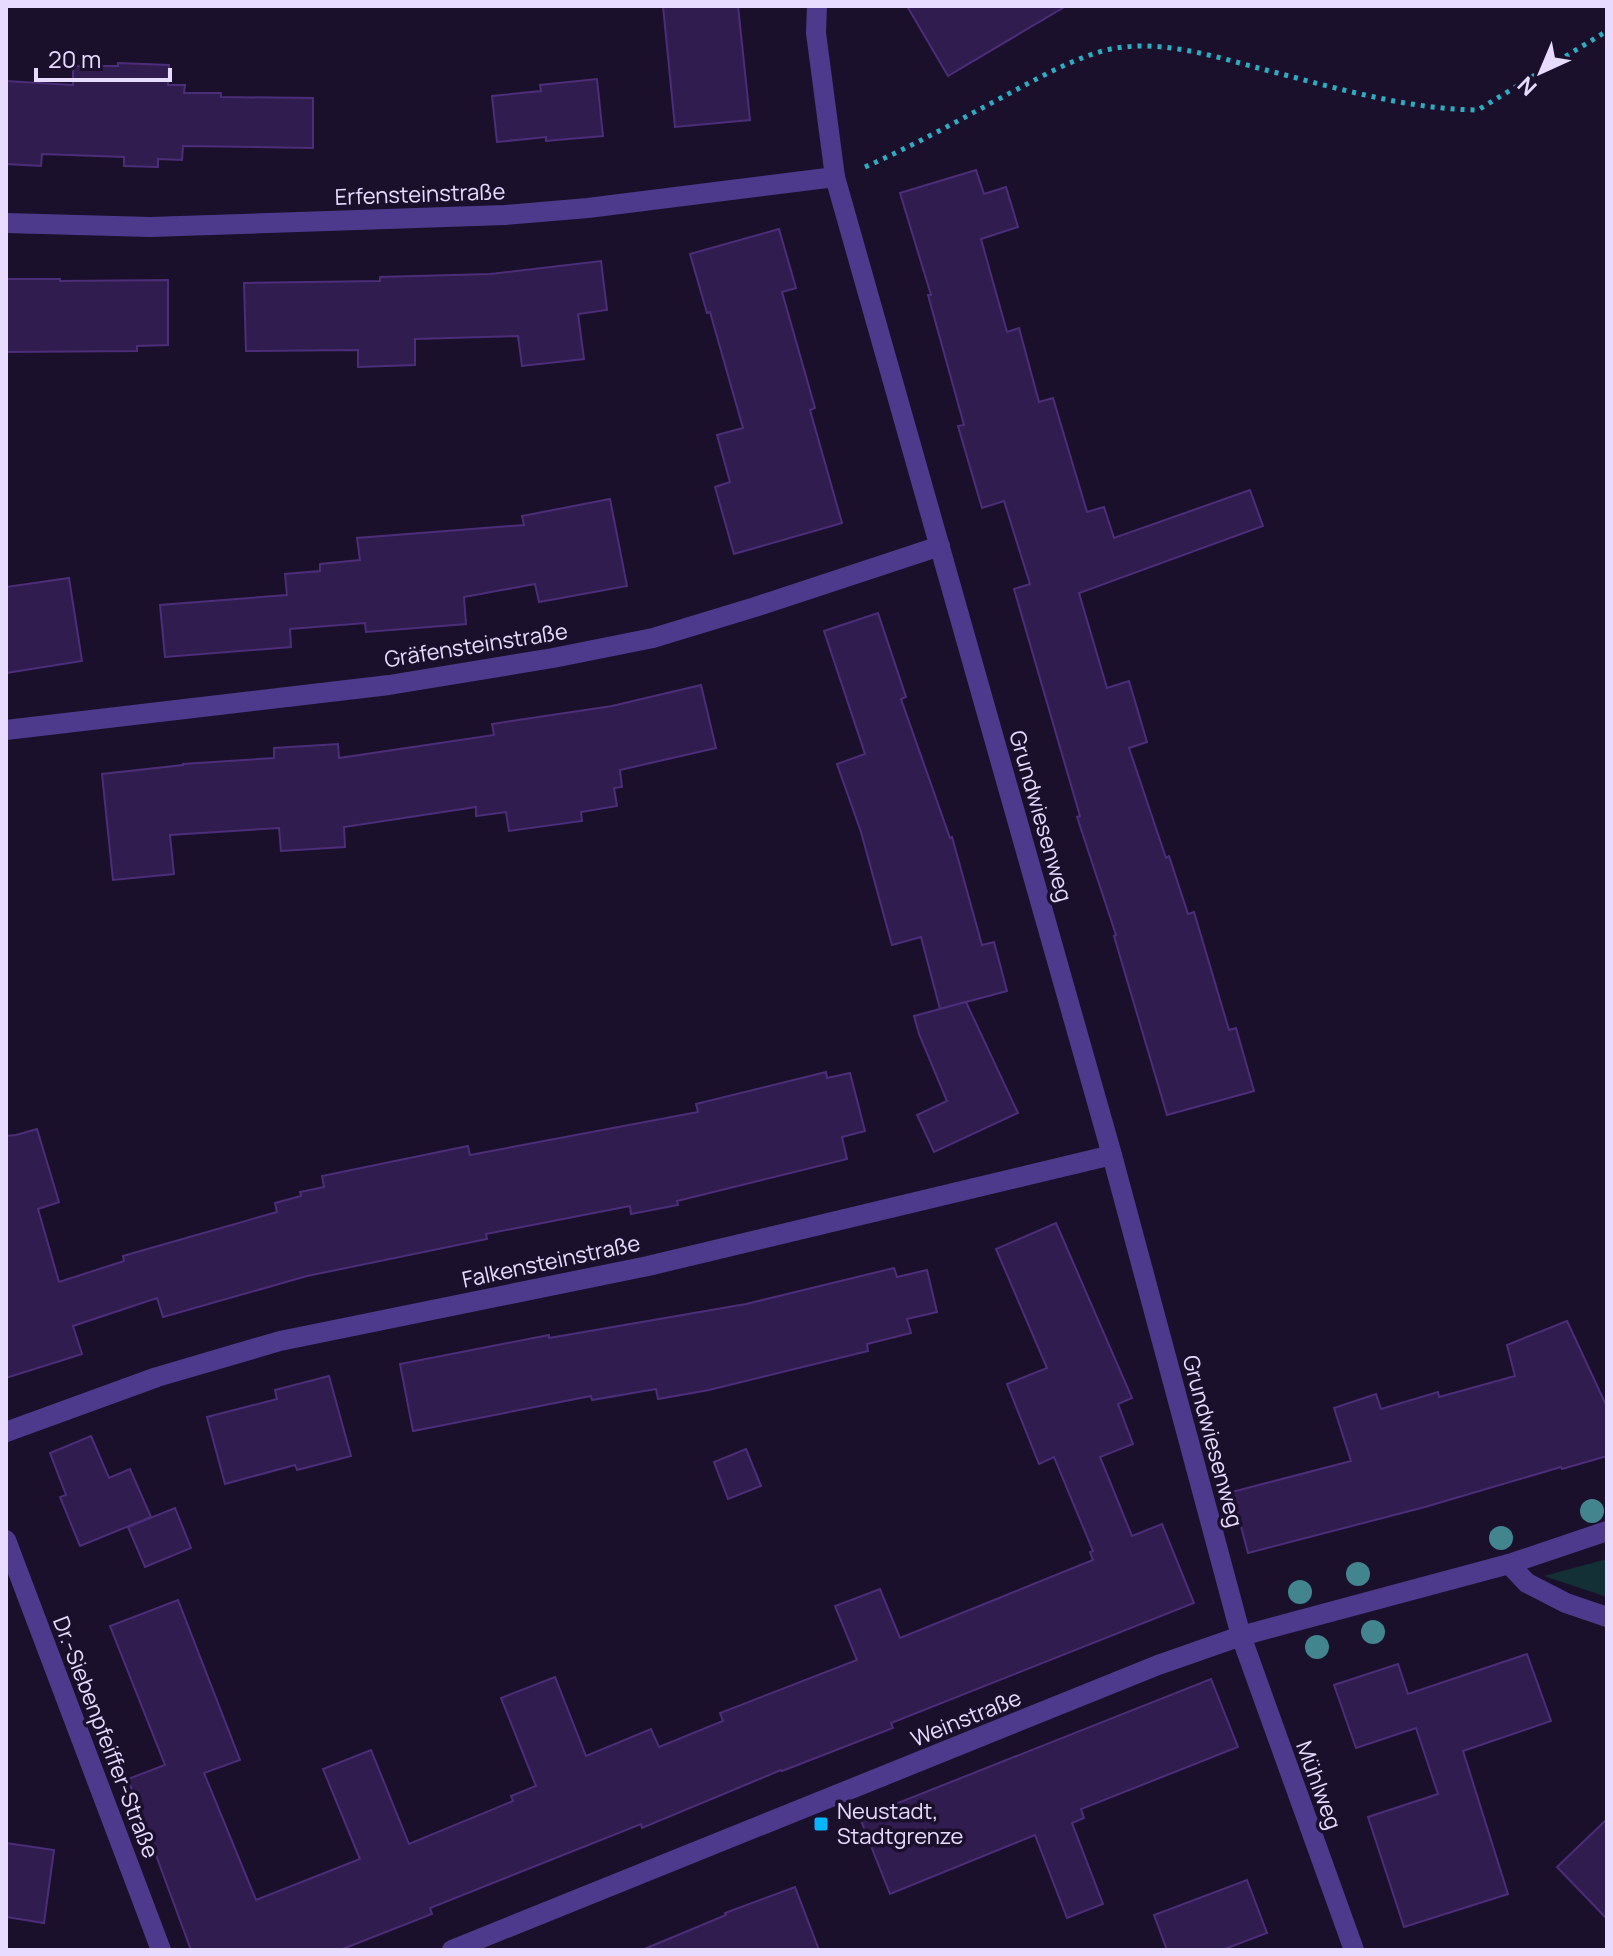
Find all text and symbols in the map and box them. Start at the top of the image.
scale bar [36,32,170,82]
north arrow [1501,32,1581,112]
text: 20 m [48,42,101,75]
text: N [1511,70,1543,103]
street label: Erfensteinstraße [334,176,506,212]
street label: Gräfensteinstraße [382,616,570,674]
street label: Grundwiesenweg [1002,727,1080,905]
street label: Falkensteinstraße [459,1227,643,1295]
street label: Grundwiesenweg [1176,1352,1250,1530]
street label: Dr.-Siebenpfeiffer-Straße [46,1612,166,1862]
street label: Weinstraße [906,1682,1026,1754]
street label: Mühlweg [1289,1737,1349,1833]
place label: Neustadt, Stadtgrenze [837,1796,964,1851]
marker: Neustadt, Stadtgrenze [812,1815,830,1833]

